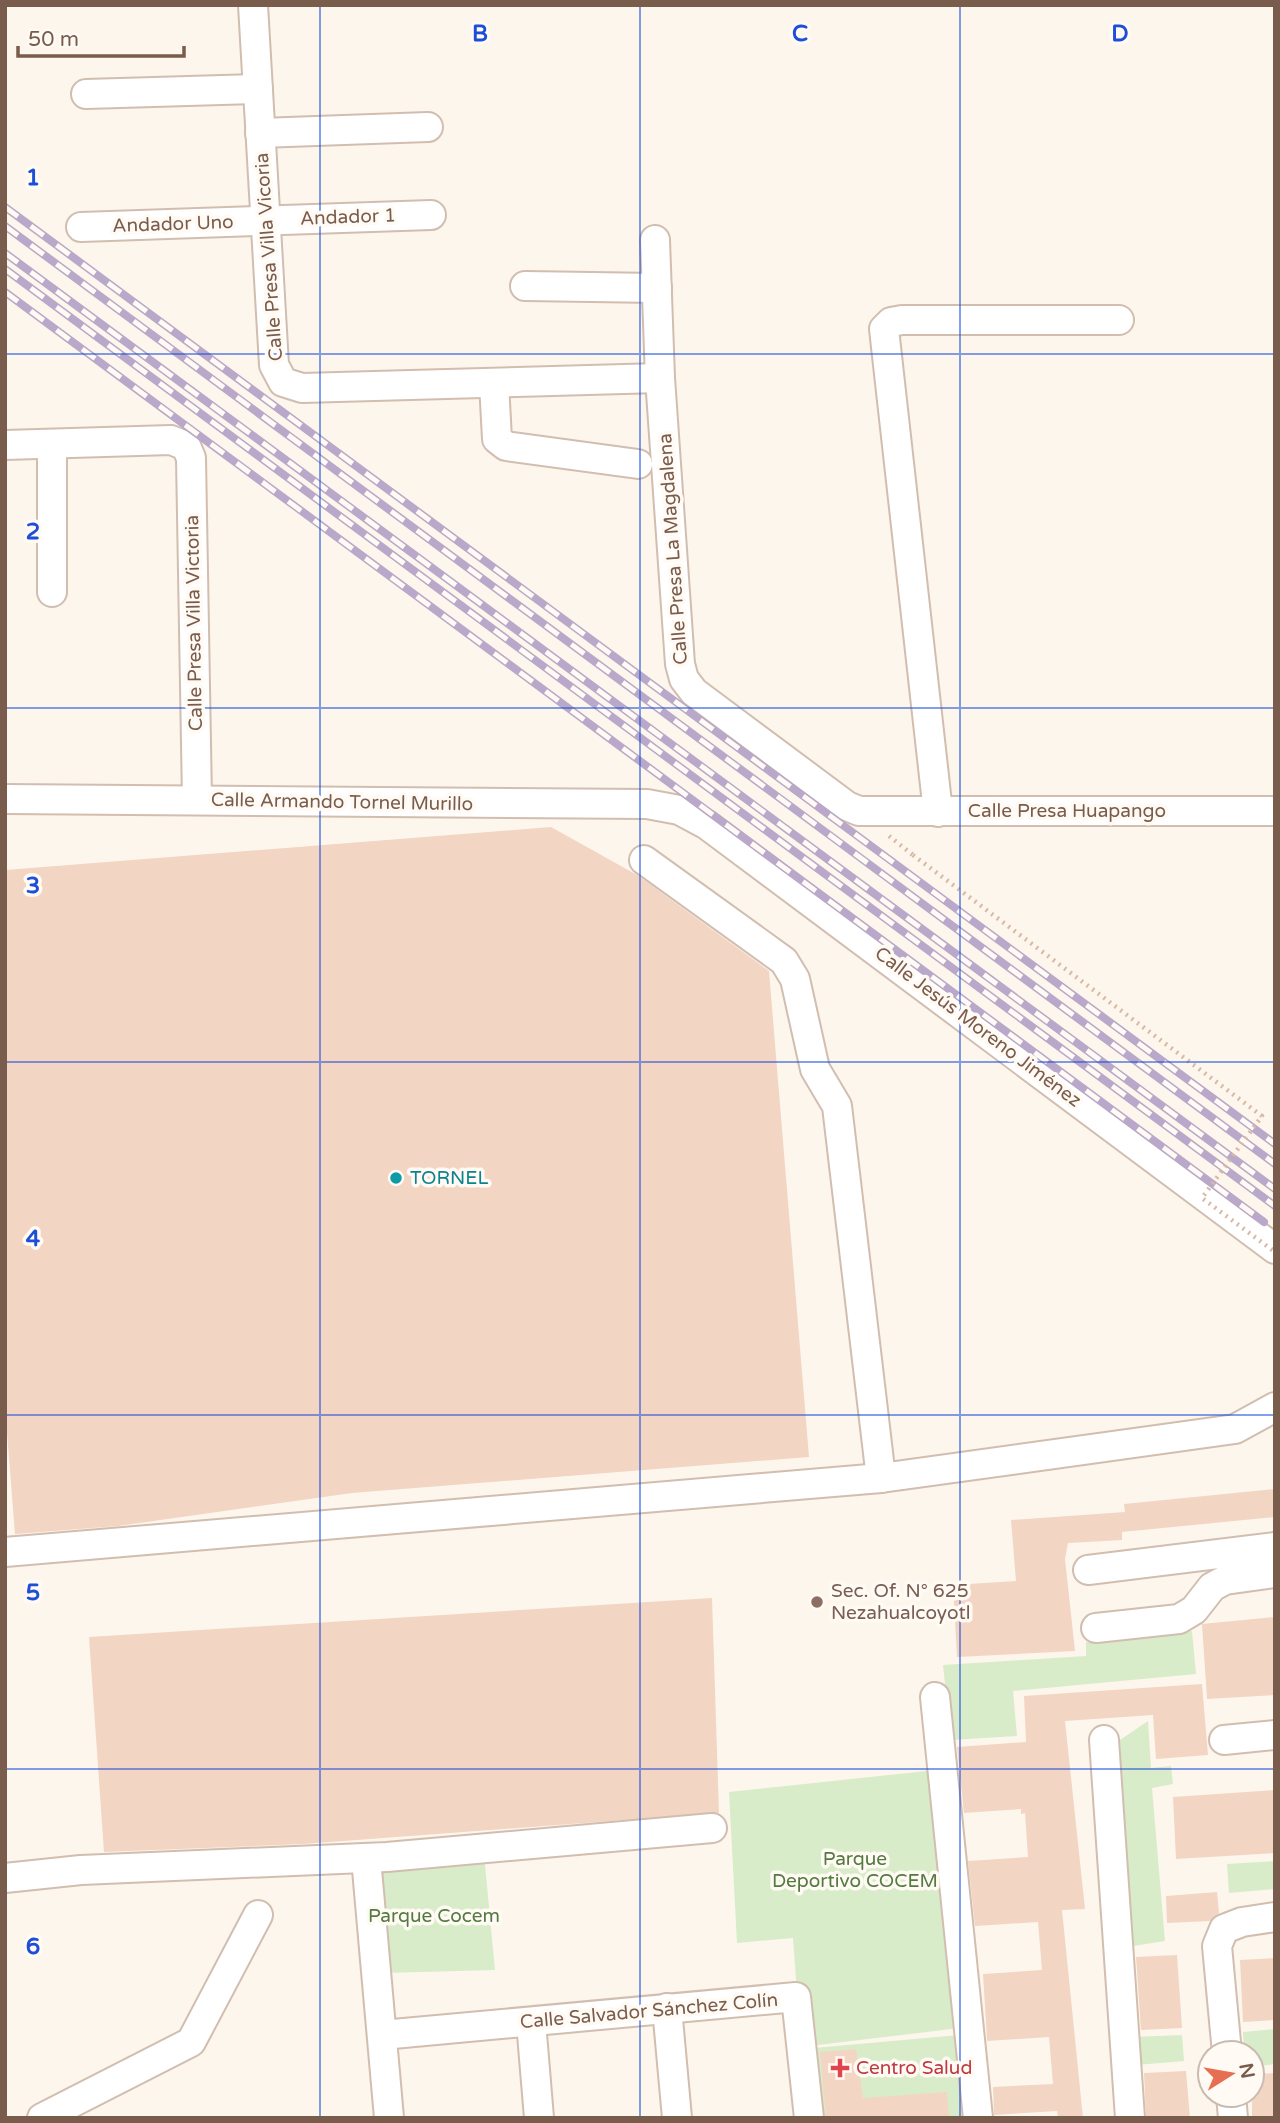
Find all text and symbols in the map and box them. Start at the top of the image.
scale bar [18,14,184,58]
text: B [472,20,488,48]
text: C [792,20,808,48]
text: D [1111,20,1129,48]
text: 50 m [28,27,79,52]
street label: Calle Presa Villa Vicoria [251,152,287,362]
text: 1 [26,164,40,192]
street label: Andador 1 [300,204,396,230]
street label: Andador Uno [112,211,234,237]
street label: Calle Presa La Magdalena [654,432,692,666]
street label: Calle Presa Villa Victoria [181,515,207,731]
text: 2 [26,518,40,546]
street label: Calle Armando Tornel Murillo [211,789,473,815]
street label: Calle Presa Huapango [968,800,1166,822]
text: 3 [26,872,40,900]
street label: Calle Jesús Moreno Jiménez [871,942,1085,1112]
place label: TORNEL [410,1167,488,1189]
marker: TORNEL [388,1170,404,1186]
text: 4 [26,1225,41,1253]
text: 5 [26,1579,40,1607]
place label: Sec. Of. N° 625 Nezahualcoyotl [831,1580,970,1624]
marker: Sec. Of. N° 625 Nezahualcoyotl [809,1594,825,1610]
park label: Parque Deportivo COCEM [772,1848,938,1892]
park label: Parque Cocem [368,1905,500,1927]
text: 6 [26,1933,40,1961]
street label: Calle Salvador Sánchez Colín [519,1989,779,2033]
north arrow [1196,2039,1266,2109]
place label: Centro Salud [856,2057,972,2079]
marker: Centro Salud [830,2058,850,2078]
text: N [1234,2061,1259,2081]

